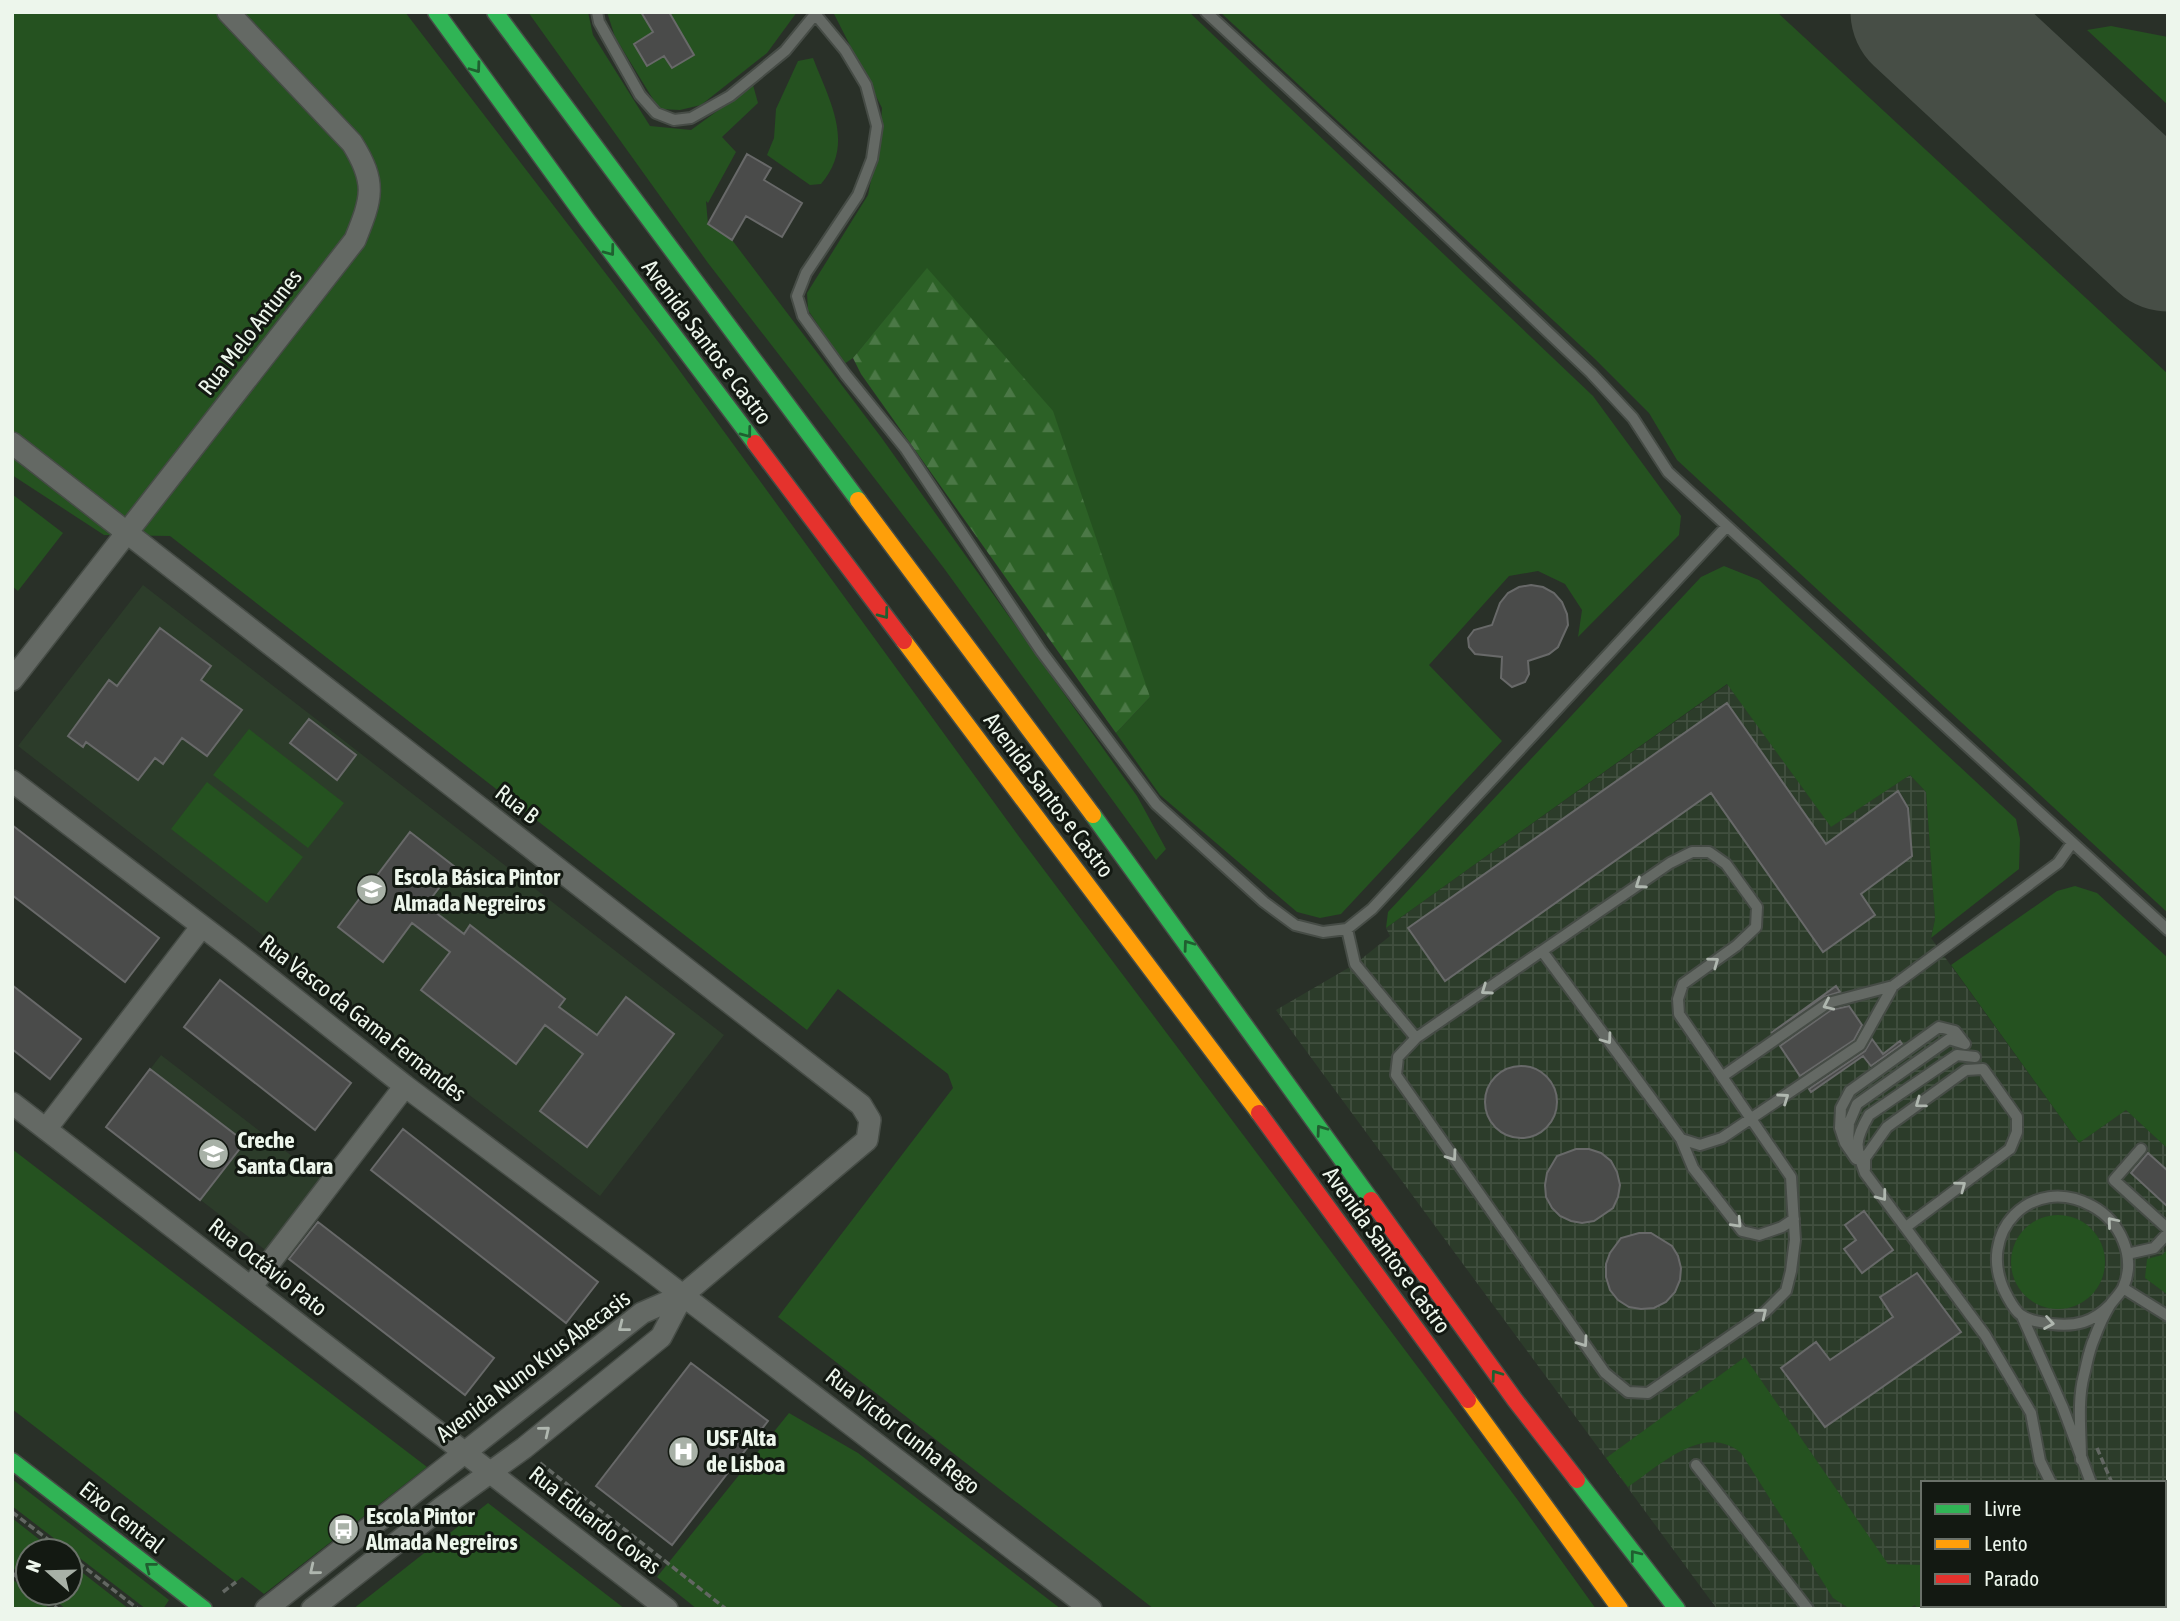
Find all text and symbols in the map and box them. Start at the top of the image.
one-way arrow [468,60,480,72]
one-way arrow [602,243,614,256]
street label: Avenida Santos e Castro [637,255,777,429]
street label: Rua Melo Antunes [193,264,307,400]
one-way arrow [739,425,751,438]
one-way arrow [876,607,888,619]
street label: Avenida Santos e Castro [979,708,1119,882]
street label: Rua B [490,779,544,829]
place label: Escola Básica Pintor Almada Negreiros [393,864,561,916]
school or university icon: Escola Básica Pintor Almada Negreiros [354,873,388,907]
one-way arrow [1635,876,1648,888]
street label: Rua Vasco da Gama Fernandes [255,929,471,1107]
one-way arrow [1184,940,1196,953]
one-way arrow [1706,958,1719,970]
one-way arrow [1481,982,1494,994]
one-way arrow [1823,997,1835,1011]
one-way arrow [1599,1031,1611,1043]
one-way arrow [1776,1093,1789,1106]
one-way arrow [1915,1095,1928,1107]
one-way arrow [1317,1125,1329,1138]
place label: Creche Santa Clara [237,1127,333,1179]
school or university icon: Creche Santa Clara [197,1136,231,1170]
one-way arrow [1444,1148,1457,1161]
street label: Avenida Santos e Castro [1318,1162,1456,1338]
one-way arrow [1953,1182,1966,1194]
one-way arrow [1873,1188,1886,1200]
street label: Rua Octávio Pato [204,1213,332,1321]
one-way arrow [1729,1215,1741,1228]
one-way arrow [2107,1217,2120,1229]
street label: Avenida Nuno Krus Abecasis [431,1285,635,1447]
one-way arrow [1755,1309,1767,1322]
one-way arrow [2043,1315,2055,1330]
one-way arrow [619,1319,631,1332]
one-way arrow [1575,1334,1587,1347]
street label: Rua Victor Cunha Rego [821,1363,985,1499]
one-way arrow [1492,1370,1505,1383]
place label: USF Alta de Lisboa [706,1425,786,1477]
one-way arrow [537,1426,549,1439]
hospital icon: USF Alta de Lisboa [666,1434,700,1468]
street label: Rua Eduardo Covas [524,1461,666,1579]
street label: Eixo Central [75,1476,169,1558]
legend [1921,1481,2166,1607]
text: Livre [1984,1496,2021,1520]
place label: Escola Pintor Almada Negreiros [365,1503,518,1555]
bus stop icon: Escola Pintor Almada Negreiros [326,1512,360,1546]
text: Lento [1984,1531,2028,1555]
north arrow [14,1537,84,1607]
one-way arrow [1631,1550,1644,1563]
text: N [21,1557,45,1575]
one-way arrow [310,1562,323,1574]
one-way arrow [146,1563,158,1576]
text: Parado [1984,1566,2039,1590]

